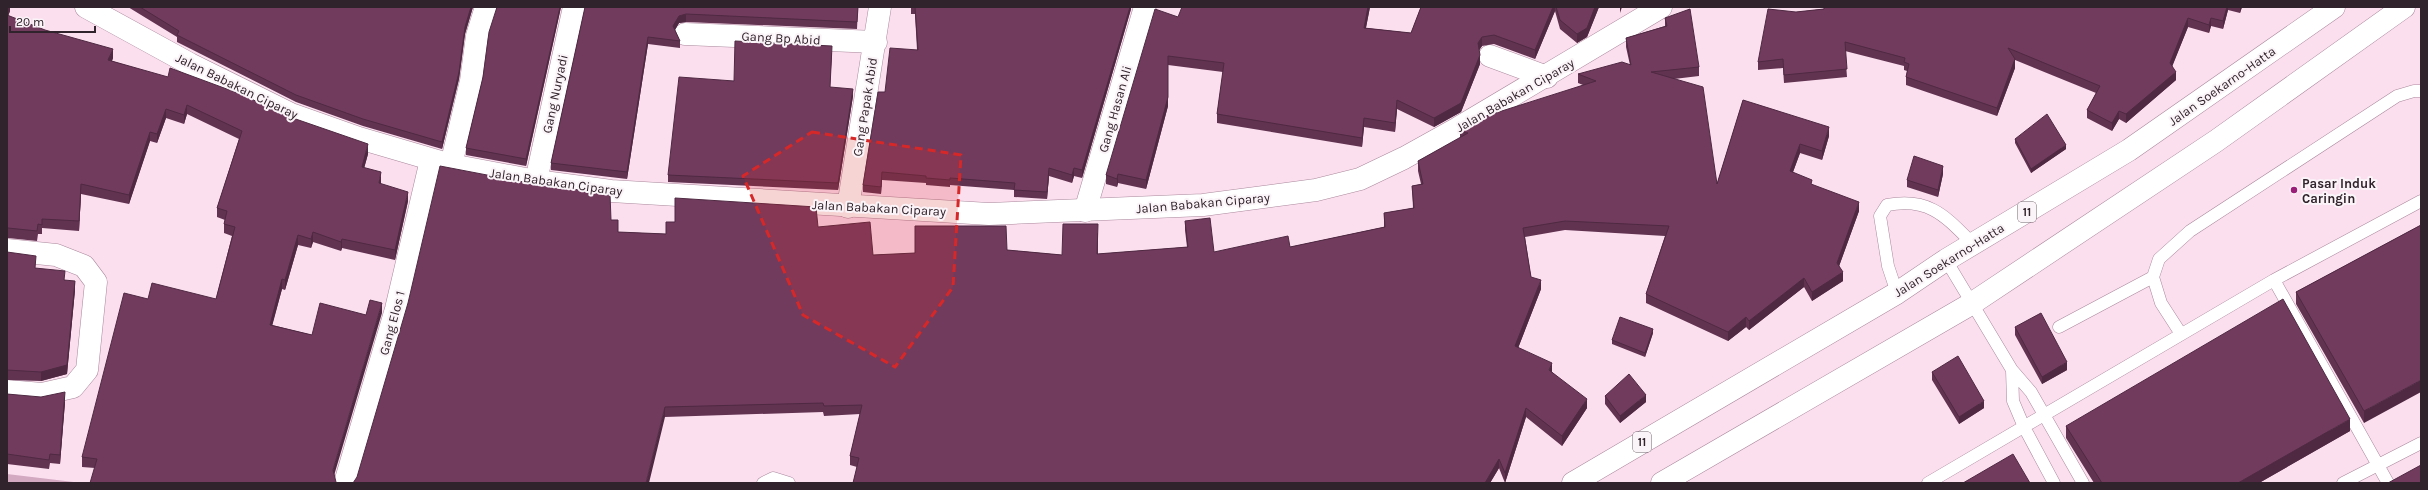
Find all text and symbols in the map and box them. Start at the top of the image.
scale bar [10,8,95,34]
text: 20 m [16,15,44,29]
street label: Gang Bp Abid [741,28,821,48]
street label: Jalan Soekarno-Hatta [2166,43,2278,129]
street label: Jalan Babakan Ciparay [173,50,301,122]
street label: Gang Nuryadi [539,53,571,135]
street label: Jalan Babakan Ciparay [1453,55,1577,135]
street label: Gang Papak Abid [850,56,880,158]
street label: Gang Hasan Ali [1095,64,1135,154]
street label: Jalan Babakan Ciparay [489,165,623,199]
place label: Pasar Induk Caringin [2302,176,2376,206]
marker: Pasar Induk Caringin [2289,185,2299,195]
street label: Jalan Babakan Ciparay [1136,190,1270,216]
street label: Jalan Babakan Ciparay [812,197,946,219]
road number: 11 [2018,202,2036,222]
street label: Jalan Soekarno-Hatta [1891,220,2007,300]
street label: Gang Elos 1 [376,289,408,357]
road number: 11 [1633,432,1651,452]

